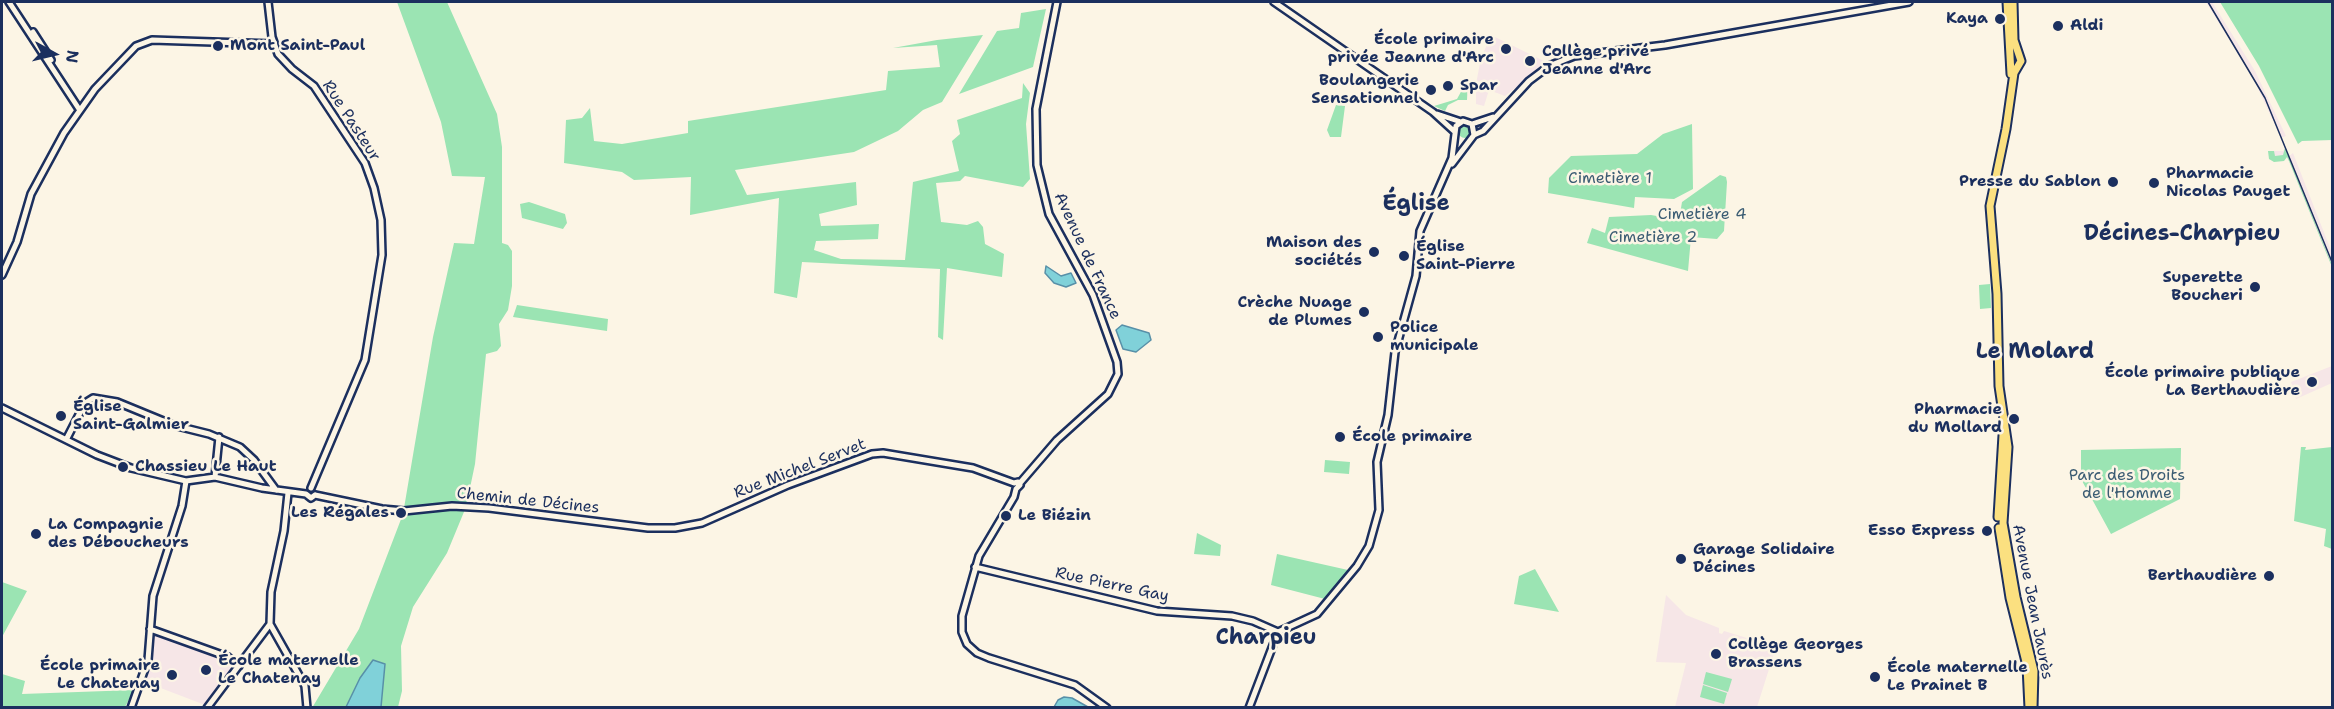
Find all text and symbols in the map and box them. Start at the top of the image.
place label: Kaya [1946,9,1988,29]
marker: Kaya [1993,12,2007,26]
place label: Aldi [2070,16,2103,36]
marker: Aldi [2051,19,2065,33]
north arrow [24,24,84,84]
place label: École primaire privée Jeanne d'Arc [1328,30,1494,68]
place label: Mont Saint-Paul [230,36,365,56]
marker: Mont Saint-Paul [211,39,225,53]
marker: École primaire privée Jeanne d'Arc [1499,42,1513,56]
place label: Collège privé Jeanne d'Arc [1542,42,1652,80]
text: N [61,49,84,64]
marker: Collège privé Jeanne d'Arc [1523,54,1537,68]
place label: Boulangerie Sensationnel [1311,71,1419,109]
place label: Spar [1460,76,1498,96]
street label: Rue Pasteur [318,77,384,165]
marker: Spar [1441,79,1455,93]
marker: Boulangerie Sensationnel [1424,83,1438,97]
place label: Pharmacie Nicolas Pauget [2166,164,2290,202]
park label: Cimetière 1 [1568,169,1652,189]
place label: Presse du Sablon [1959,172,2101,192]
marker: Presse du Sablon [2106,175,2120,189]
marker: Pharmacie Nicolas Pauget [2147,176,2161,190]
street label: Avenue de France [1049,190,1125,322]
district label: Église [1382,191,1450,217]
park label: Cimetière 4 [1658,205,1746,225]
district label: Décines-Charpieu [2083,221,2281,247]
park label: Cimetière 2 [1609,228,1697,248]
place label: Maison des sociétés [1266,233,1362,271]
place label: Église Saint-Pierre [1416,237,1515,275]
marker: Maison des sociétés [1367,245,1381,259]
marker: Église Saint-Pierre [1397,249,1411,263]
place label: Superette Boucheri [2162,268,2243,306]
marker: Superette Boucheri [2248,280,2262,294]
place label: Crèche Nuage de Plumes [1238,293,1352,331]
marker: Crèche Nuage de Plumes [1357,305,1371,319]
place label: Police municipale [1390,318,1478,356]
marker: Police municipale [1371,330,1385,344]
district label: Le Molard [1976,339,2094,365]
place label: École primaire publique La Berthaudière [2105,363,2300,401]
marker: École primaire publique La Berthaudière [2305,375,2319,389]
place label: Église Saint-Galmier [73,397,189,435]
place label: Pharmacie du Mollard [1908,400,2002,438]
marker: Église Saint-Galmier [54,409,68,423]
marker: Pharmacie du Mollard [2007,412,2021,426]
place label: École primaire [1352,427,1472,447]
marker: École primaire [1333,430,1347,444]
street label: Rue Michel Servet [731,435,869,503]
place label: Chassieu Le Haut [135,457,276,477]
marker: Chassieu Le Haut [116,460,130,474]
park label: Parc des Droits de l'Homme [2069,466,2185,504]
street label: Chemin de Décines [456,484,600,518]
place label: Les Régales [291,503,389,523]
marker: Les Régales [394,506,408,520]
place label: Le Biézin [1018,506,1091,526]
marker: Le Biézin [999,509,1013,523]
place label: La Compagnie des Déboucheurs [48,515,189,553]
place label: Esso Express [1868,521,1975,541]
street label: Avenue Jean Jaurès [2008,523,2056,681]
marker: Esso Express [1980,524,1994,538]
marker: La Compagnie des Déboucheurs [29,527,43,541]
place label: Garage Solidaire Décines [1693,540,1835,578]
marker: Garage Solidaire Décines [1674,552,1688,566]
street label: Rue Pierre Gay [1053,564,1171,606]
place label: Berthaudière [2148,566,2257,586]
marker: Berthaudière [2262,569,2276,583]
district label: Charpieu [1215,625,1317,651]
place label: Collège Georges Brassens [1728,635,1863,673]
marker: Collège Georges Brassens [1709,647,1723,661]
place label: École maternelle Le Chatenay [218,651,359,689]
place label: École primaire Le Chatenay [40,656,160,694]
place label: École maternelle Le Prainet B [1887,658,2028,696]
marker: École maternelle Le Chatenay [199,663,213,677]
marker: École primaire Le Chatenay [165,668,179,682]
marker: École maternelle Le Prainet B [1868,670,1882,684]

